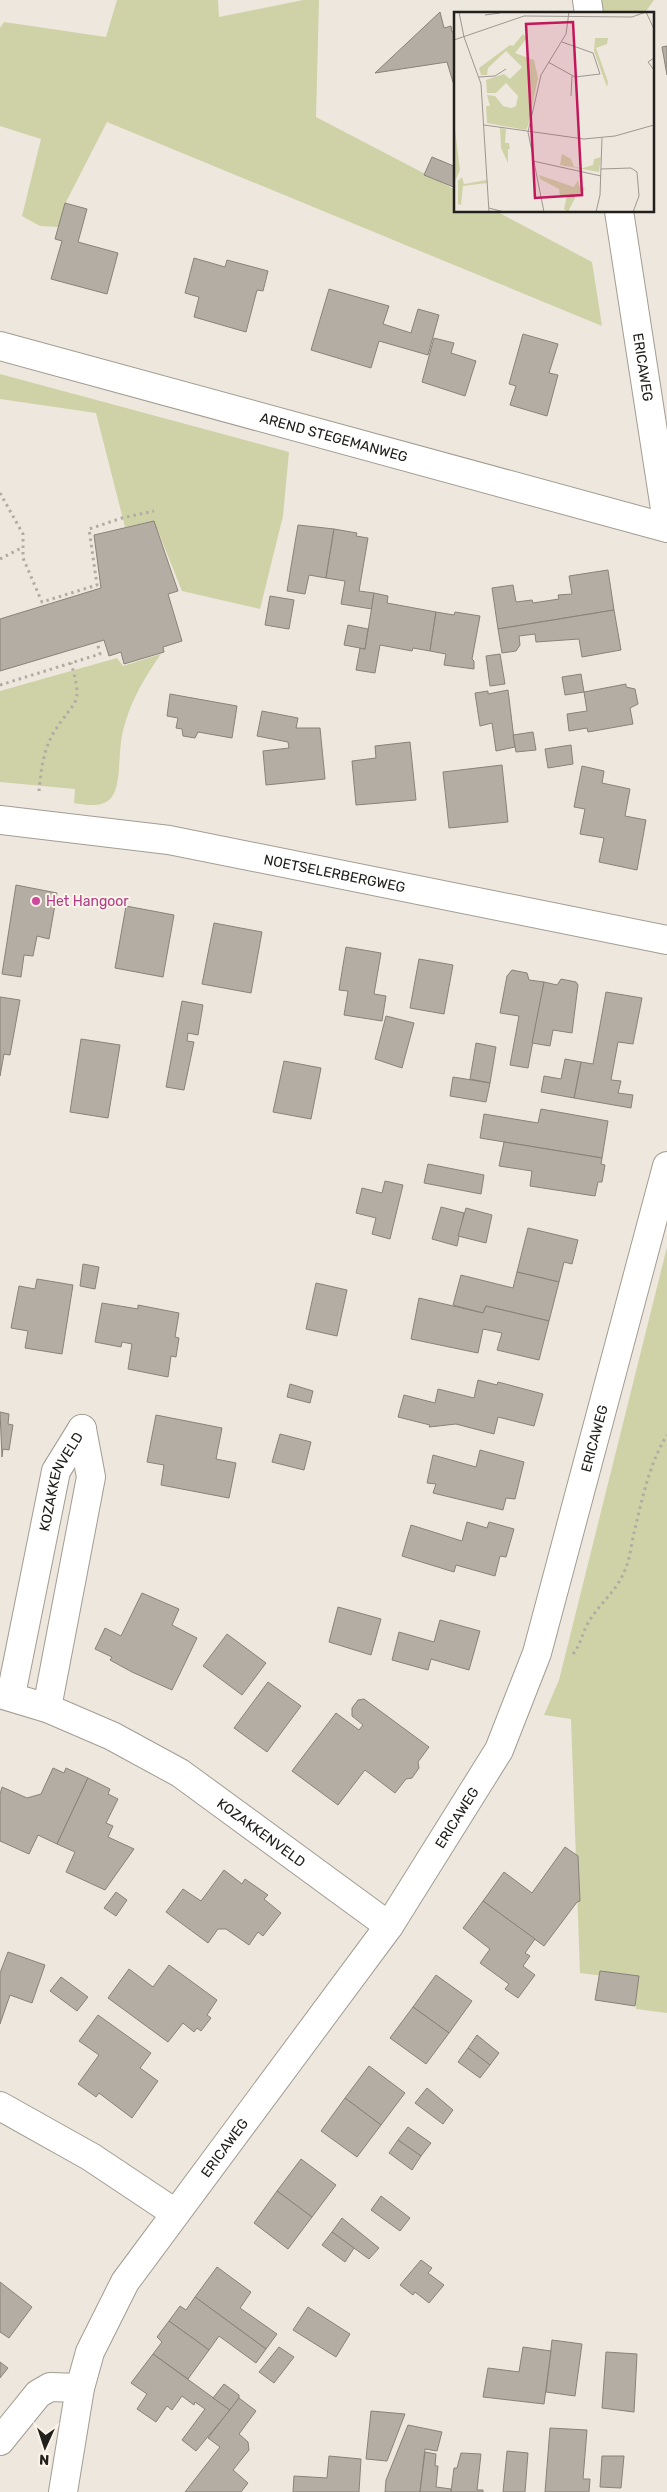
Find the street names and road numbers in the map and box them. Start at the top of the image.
street label: ERICAWEG [629,332,656,403]
street label: AREND STEGEMANWEG [258,409,409,466]
street label: NOETSELERBERGWEG [262,851,407,896]
street label: ERICAWEG [578,1403,612,1474]
street label: KOZAKKENVELD [36,1429,87,1533]
street label: ERICAWEG [432,1784,483,1852]
street label: KOZAKKENVELD [213,1795,309,1871]
street label: ERICAWEG [198,2115,252,2181]

